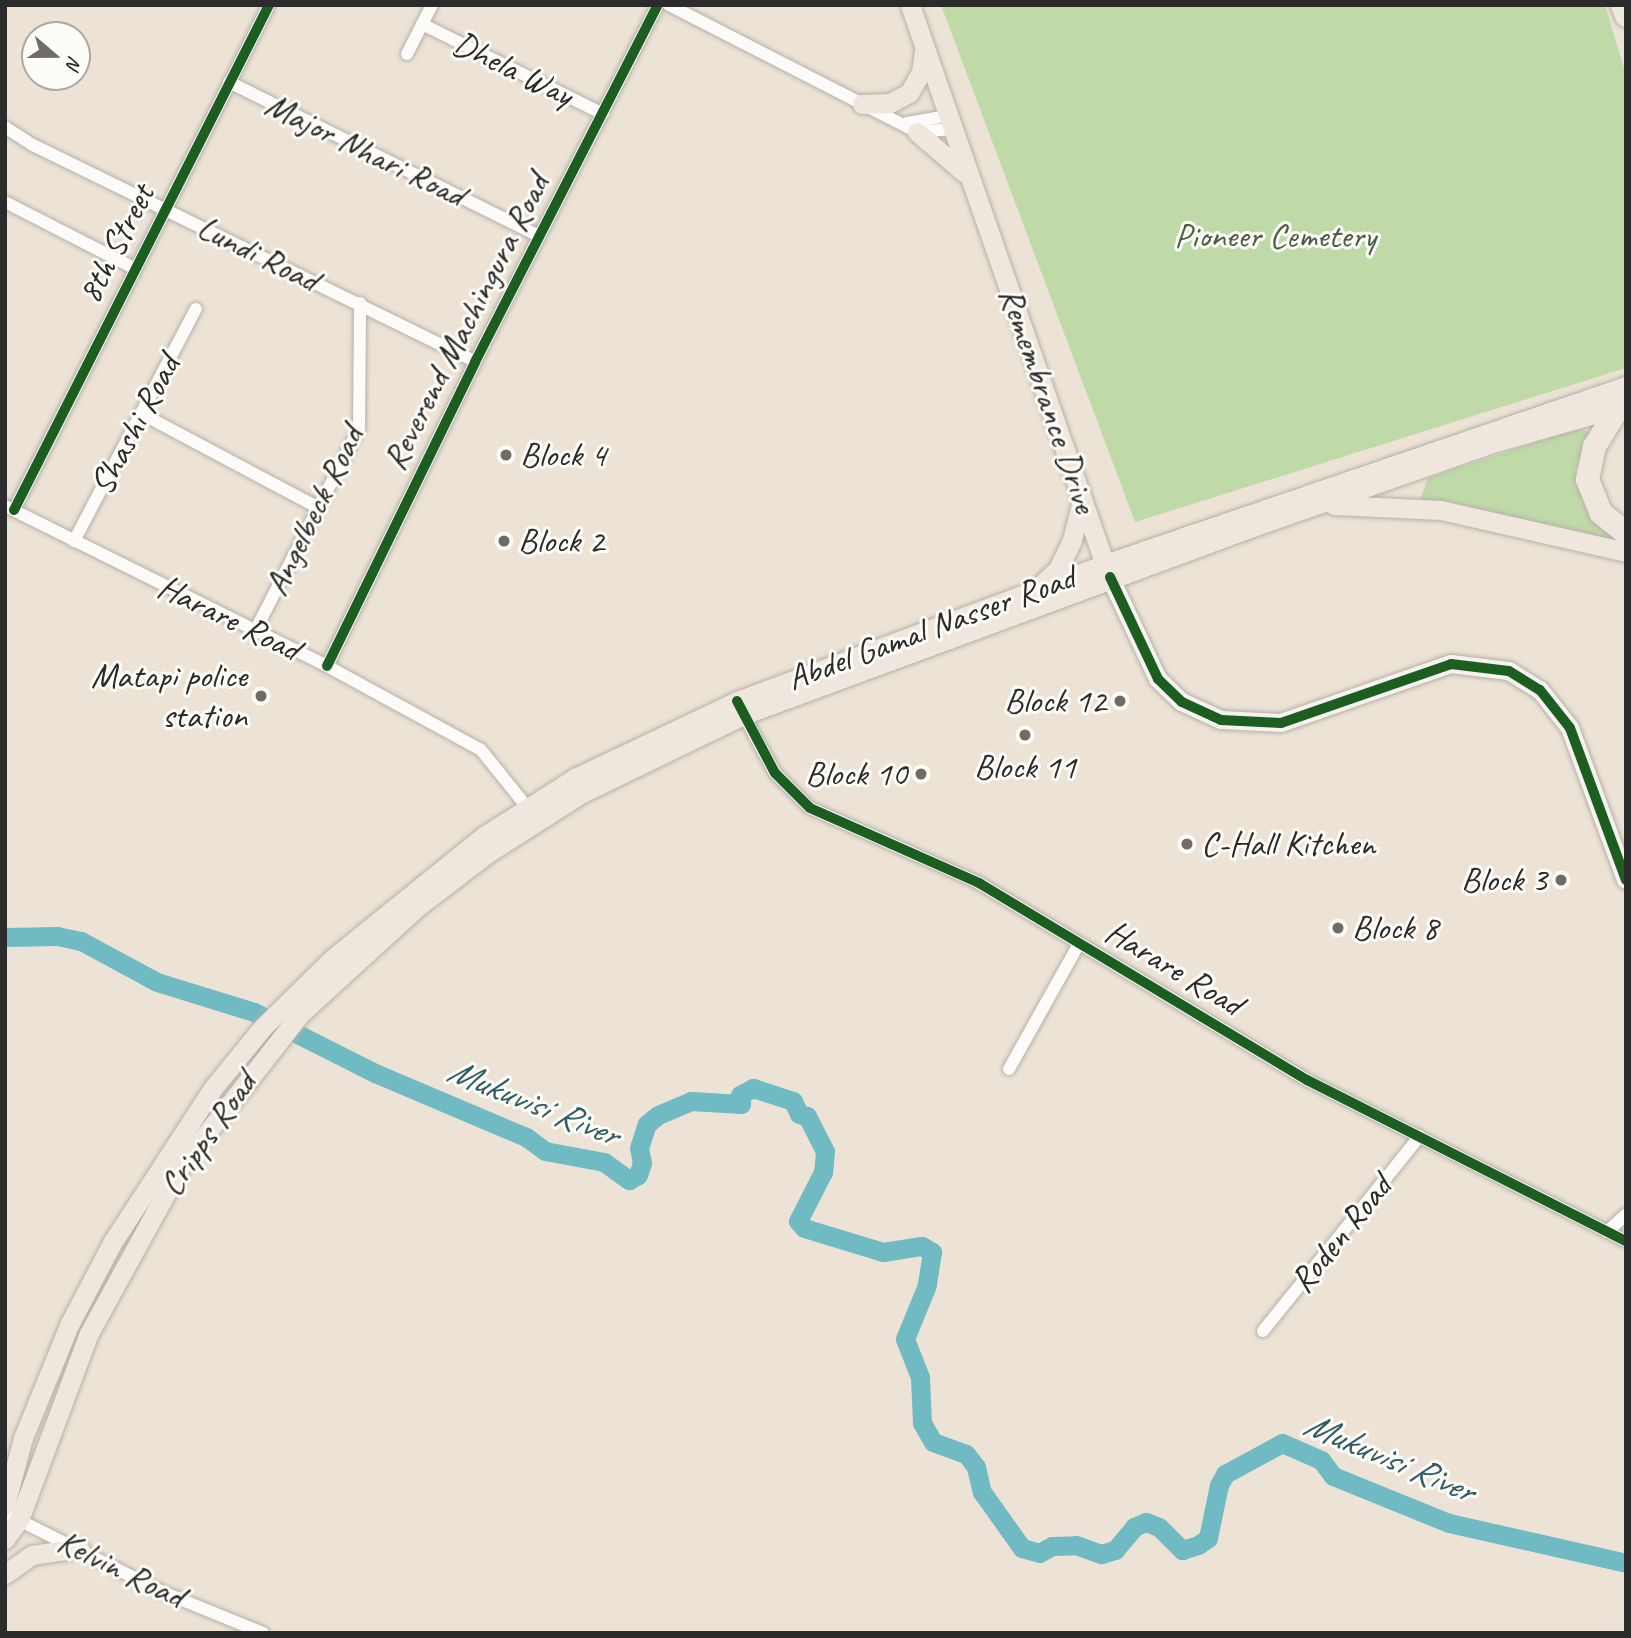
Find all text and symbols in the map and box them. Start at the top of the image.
north arrow [21,21,91,91]
street label: Dhela Way [446,22,580,116]
text: N [61,53,87,72]
street label: Major Nhari Road [257,83,473,217]
street label: Reverend Machingura Road [373,167,559,477]
street label: 8th Street [68,177,164,311]
street label: Lundi Road [191,207,325,301]
park label: Pioneer Cemetery [1174,215,1376,257]
street label: Remembrance Drive [990,282,1106,518]
street label: Shashi Road [81,349,189,501]
street label: Angelbeck Road [255,420,373,602]
place label: Block 4 [520,434,606,476]
marker: Block 4 [498,447,514,463]
place label: Block 2 [518,520,604,562]
marker: Block 2 [496,533,512,549]
street label: Abdel Gamal Nasser Road [781,556,1081,700]
street label: Harare Road [151,566,307,670]
place label: Matapi police station [90,655,247,737]
place label: Block 12 [1004,680,1106,722]
marker: Matapi police station [253,688,269,704]
marker: Block 12 [1112,693,1128,709]
marker: Block 11 [1017,727,1033,743]
place label: Block 11 [974,746,1076,788]
place label: Block 10 [805,753,907,795]
marker: Block 10 [913,766,929,782]
place label: C-Hall Kitchen [1201,823,1375,865]
marker: C-Hall Kitchen [1179,836,1195,852]
place label: Block 3 [1461,859,1547,901]
marker: Block 3 [1553,872,1569,888]
place label: Block 8 [1352,907,1438,949]
street label: Harare Road [1098,911,1250,1025]
marker: Block 8 [1330,920,1346,936]
water label: Mukuvisi River [441,1048,625,1156]
street label: Cripps Road [150,1064,266,1204]
street label: Roden Road [1281,1167,1401,1301]
water label: Mukuvisi River [1298,1401,1480,1513]
street label: Kelvin Road [51,1521,191,1617]

